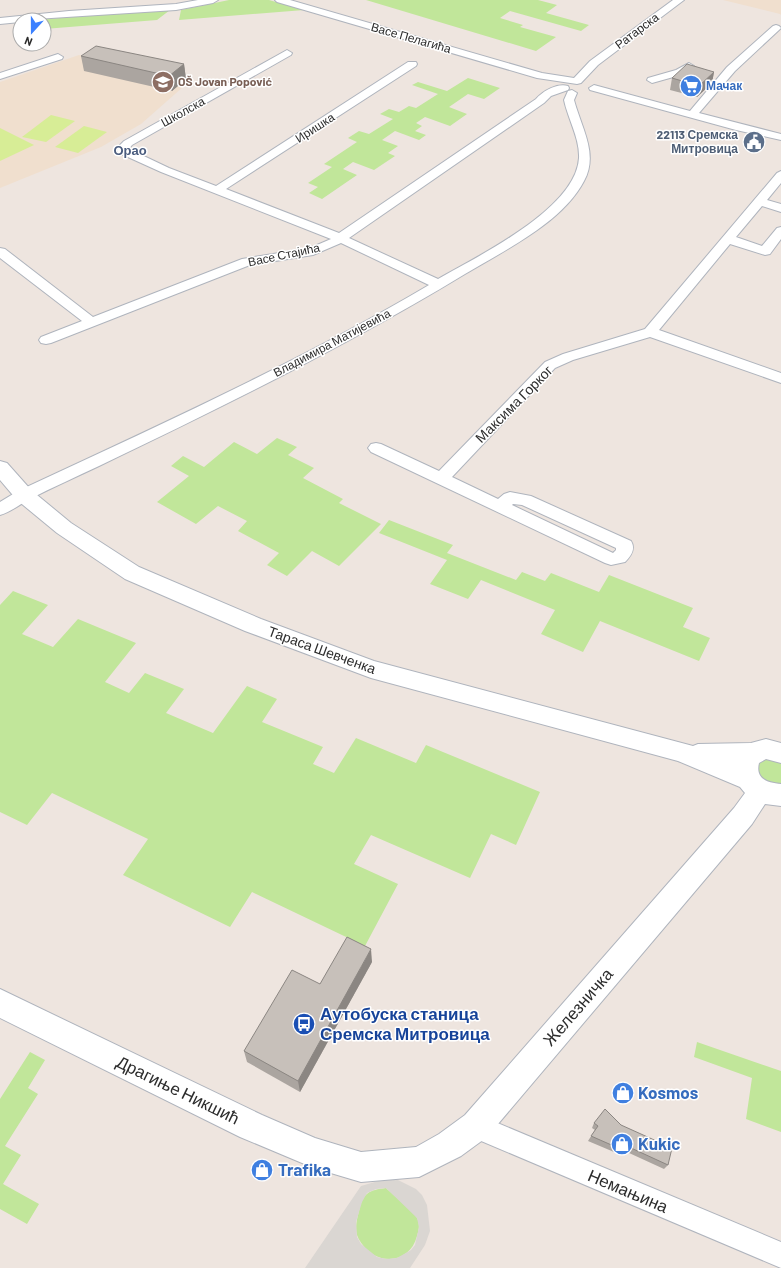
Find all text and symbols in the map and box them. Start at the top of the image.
street label: Ратарска [612,9,662,52]
north arrow [12,12,52,52]
street label: Васе Пелагића [370,19,453,55]
text: N [22,34,34,49]
school or university icon: OŠ Jovan Popović [150,69,176,95]
supermarket icon: Мачак [678,73,704,99]
place label: OŠ Jovan Popović [178,74,272,88]
place label: Мачак [706,78,743,92]
street label: Школска [158,93,207,129]
street label: Иришка [292,109,337,146]
place label: 22113 Сремска Митровица [657,127,738,156]
public building icon: 22113 Сремска Митровица [741,129,767,155]
district label: Орао [113,142,147,158]
street label: Васе Стајића [247,240,322,269]
street label: Владимира Матијевића [271,305,393,380]
street label: Максима Горког [471,361,556,446]
street label: Тараса Шевченка [266,622,379,677]
street label: Железничка [538,963,617,1049]
place label: Аутобуска станица Сремска Митровица [320,1003,490,1043]
bus stop icon: Аутобуска станица Сремска Митровица [291,1011,317,1037]
street label: Драгиње Никшић [114,1051,243,1128]
shop icon: Kosmos [610,1080,636,1106]
place label: Kosmos [638,1082,699,1102]
shop icon: Kukic [609,1131,635,1157]
place label: Kukic [638,1133,680,1153]
shop icon: Trafika [249,1157,275,1183]
place label: Trafika [278,1159,331,1179]
street label: Немањина [585,1164,672,1216]

